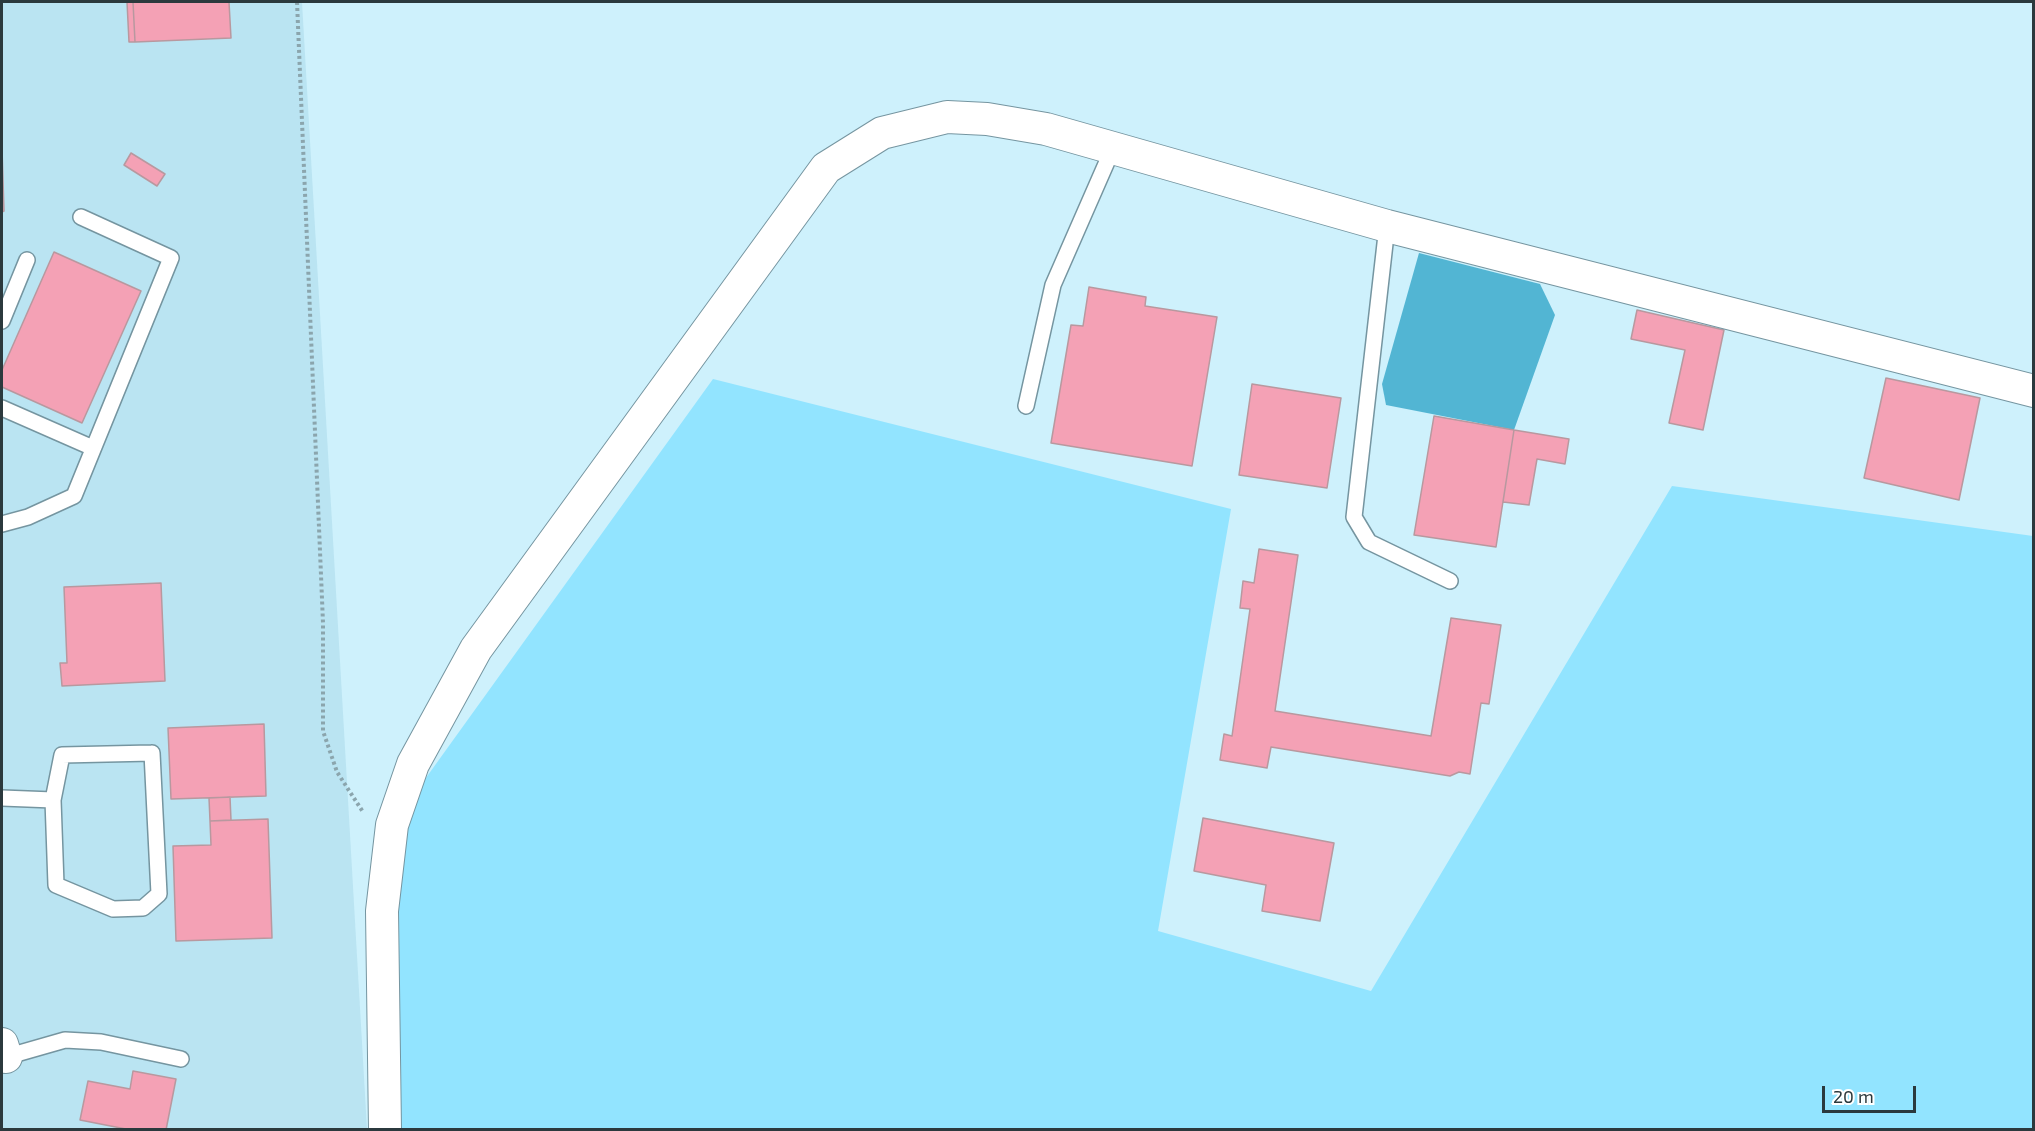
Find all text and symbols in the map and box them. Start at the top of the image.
scale bar [1825,1074,1920,1112]
text: 20 m [1833,1085,1874,1107]

